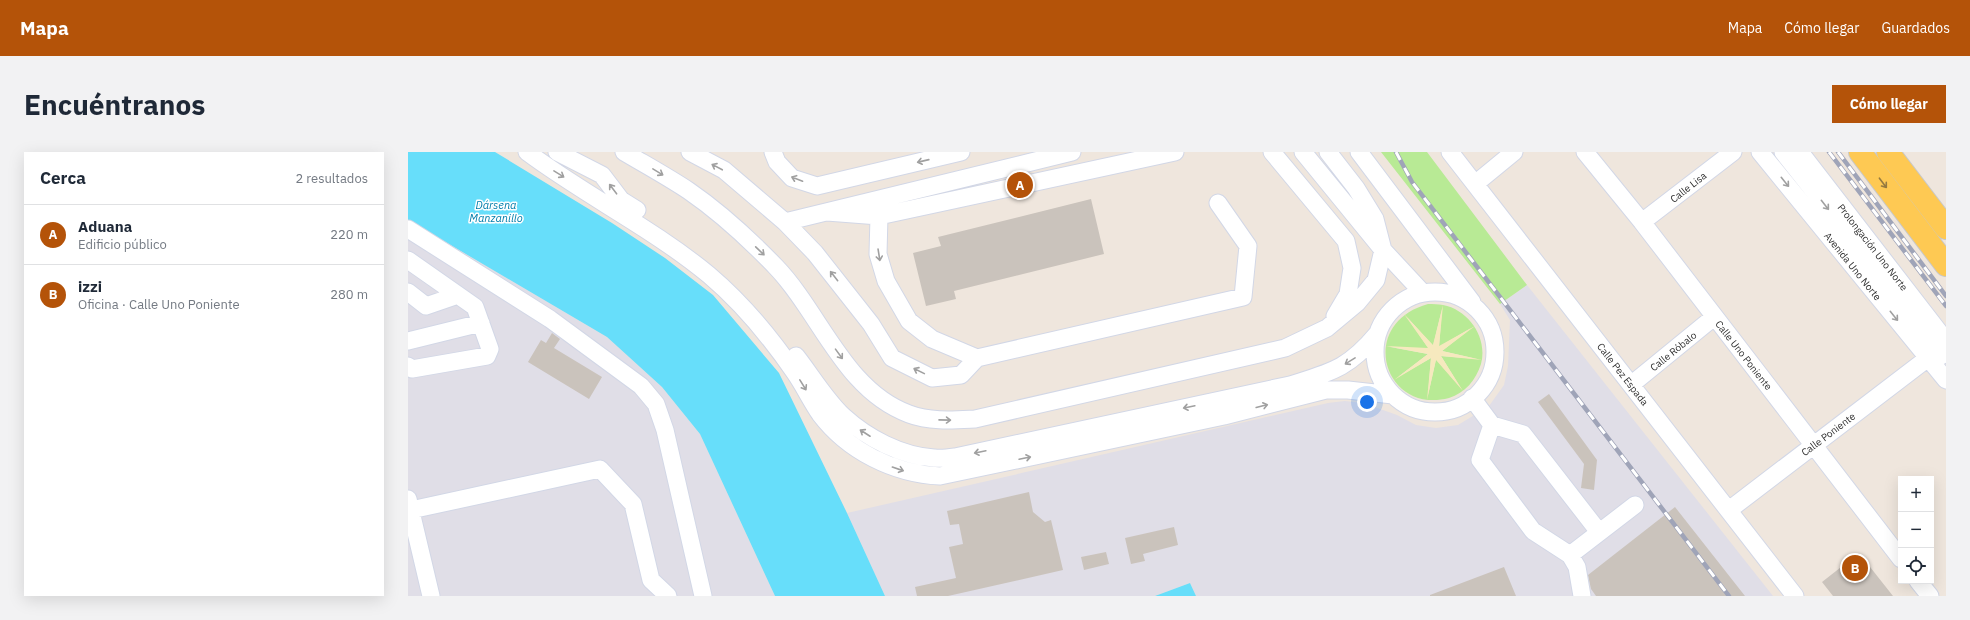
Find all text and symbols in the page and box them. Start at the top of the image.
text: Mapa [20,16,69,40]
text: Mapa [1728,19,1762,37]
text: Cómo llegar [1784,19,1859,37]
text: Guardados [1881,19,1950,37]
button: Cómo llegar [1832,85,1946,123]
text: Encuéntranos [24,86,205,123]
one-way arrow [917,158,930,165]
one-way arrow [711,162,723,170]
text: Cerca [40,167,86,189]
one-way arrow [652,169,664,177]
street label: Calle Lisa [1668,169,1710,206]
text: 2 resultados [295,170,368,187]
one-way arrow [553,170,564,178]
pin: A [1007,170,1033,200]
one-way arrow [792,174,804,182]
one-way arrow [1780,177,1789,188]
one-way arrow [1879,178,1887,189]
one-way arrow [608,183,617,194]
water label: Dársena Manzanillo [469,198,523,225]
one-way arrow [1820,199,1829,210]
street label: Prolongación Uno Norte [1835,201,1911,294]
text: Aduana [78,217,132,236]
text: A [49,226,57,243]
text: 220 m [330,226,368,243]
street label: Avenida Uno Norte [1821,230,1884,303]
text: Edificio público [78,236,167,253]
one-way arrow [755,247,765,256]
one-way arrow [875,248,883,261]
one-way arrow [830,271,838,282]
text: izzi [78,277,102,296]
text: B [49,286,57,303]
text: 280 m [330,286,368,303]
text: Oficina · Calle Uno Poniente [78,296,240,313]
one-way arrow [1889,310,1898,321]
street label: Calle Uno Poniente [1712,318,1775,393]
street label: Calle Róbalo [1647,328,1700,374]
street label: Calle Pez Espada [1594,340,1652,409]
one-way arrow [835,348,843,359]
one-way arrow [1344,358,1356,366]
one-way arrow [913,367,925,374]
one-way arrow [799,379,807,391]
your location [1357,392,1377,412]
one-way arrow [1255,402,1268,410]
one-way arrow [1183,404,1196,412]
street label: Calle Poniente [1799,409,1858,459]
one-way arrow [938,416,951,423]
one-way arrow [860,428,871,437]
one-way arrow [974,448,987,456]
one-way arrow [1018,453,1031,461]
one-way arrow [892,465,904,473]
map controls [1898,476,1934,584]
button: + [1898,476,1934,512]
button: − [1898,512,1934,548]
button: locate [1898,548,1934,584]
pin: B [1842,553,1868,583]

